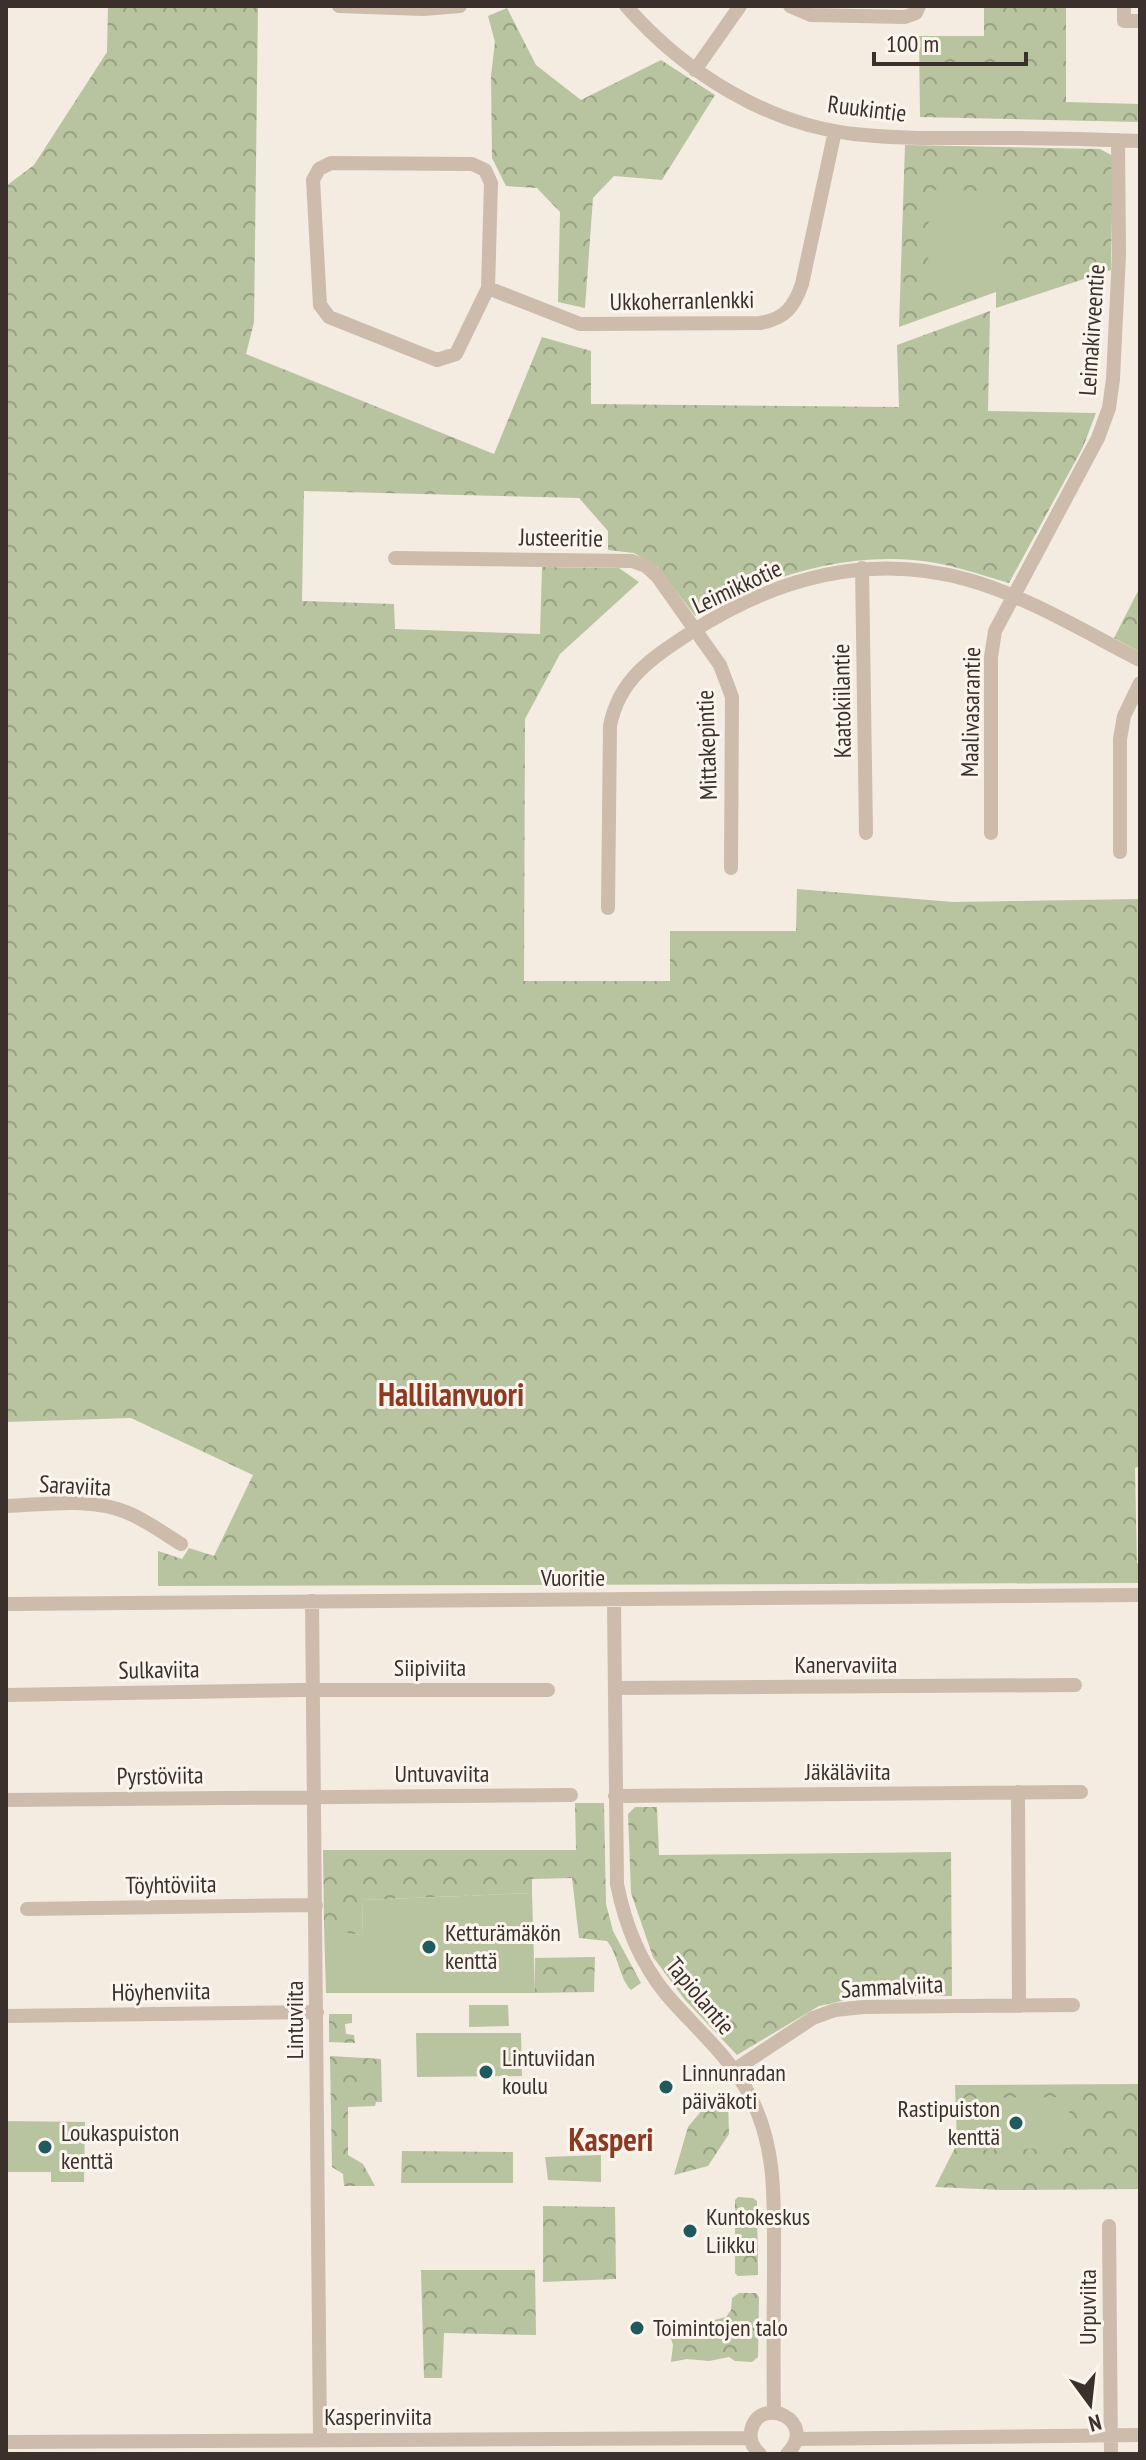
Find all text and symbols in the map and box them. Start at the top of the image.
scale bar [874,16,1026,66]
text: 100 m [886,28,939,59]
street label: Ruukintie [826,88,908,129]
street label: Leimakirveentie [1071,263,1112,397]
street label: Ukkoherranlenkki [609,284,755,317]
street label: Justeeritie [518,521,603,554]
street label: Leimikkotie [687,552,787,621]
street label: Kaatokiilantie [825,644,858,759]
street label: Maalivasarantie [954,647,987,777]
street label: Mittakepintie [689,689,724,801]
district label: Hallilanvuori [378,1373,524,1415]
street label: Saraviita [38,1468,112,1503]
street label: Vuoritie [540,1562,605,1593]
street label: Kanervaviita [795,1649,897,1680]
street label: Siipiviita [394,1652,466,1683]
street label: Sulkaviita [118,1653,200,1686]
street label: Jäkäläviita [804,1756,891,1787]
street label: Untuvaviita [395,1758,489,1789]
street label: Pyrstöviita [116,1759,204,1792]
street label: Töyhtöviita [125,1868,217,1901]
place label: Ketturämäkön kenttä [445,1917,561,1976]
marker: Ketturämäkön kenttä [420,1938,438,1956]
street label: Tapiolantie [659,1951,742,2041]
street label: Sammalviita [840,1968,944,2005]
street label: Höyhenviita [111,1975,211,2008]
street label: Lintuviita [279,1981,310,2059]
place label: Lintuviidan koulu [502,2042,595,2101]
place label: Linnunradan päiväkoti [682,2057,786,2116]
marker: Lintuviidan koulu [477,2063,495,2081]
marker: Linnunradan päiväkoti [657,2078,675,2096]
place label: Rastipuiston kenttä [897,2093,1000,2152]
marker: Rastipuiston kenttä [1007,2114,1025,2132]
place label: Loukaspuiston kenttä [61,2117,179,2176]
district label: Kasperi [568,2118,654,2160]
marker: Loukaspuiston kenttä [36,2138,54,2156]
place label: Kuntokeskus Liikku [706,2201,810,2260]
marker: Kuntokeskus Liikku [681,2222,699,2240]
street label: Urpuviita [1072,2269,1103,2345]
place label: Toimintojen talo [653,2312,788,2343]
marker: Toimintojen talo [628,2319,646,2337]
north arrow [1050,2364,1130,2444]
street label: Kasperinviita [324,2401,432,2432]
text: N [1086,2408,1105,2438]

